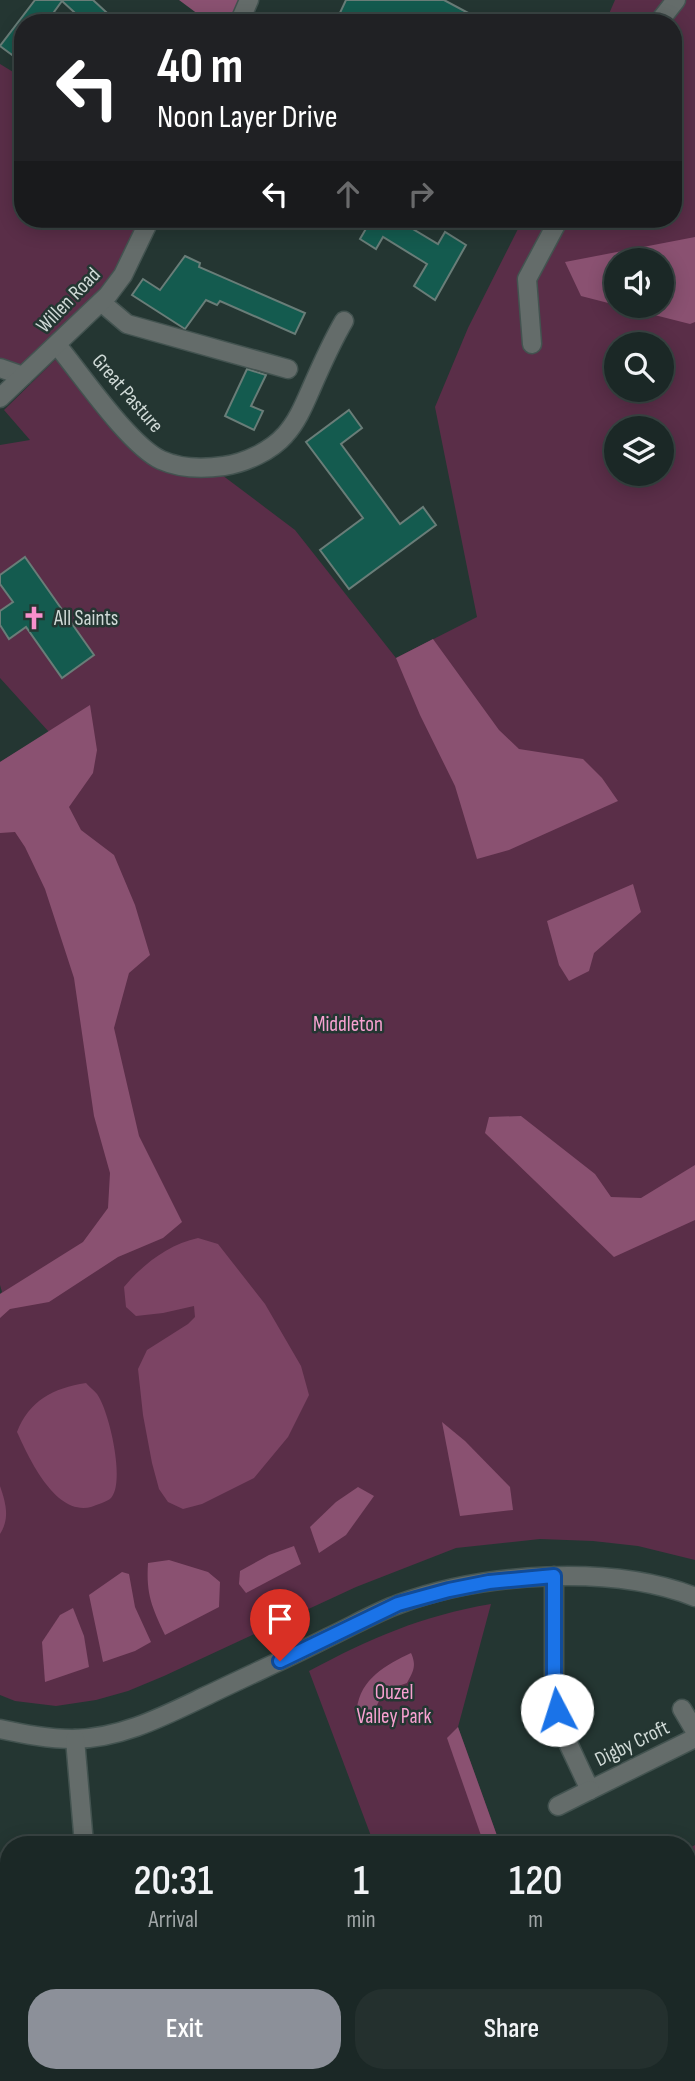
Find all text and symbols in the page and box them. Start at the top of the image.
text: 40 m [157,38,243,97]
icon: left [42,42,133,133]
text: Noon Layer Drive [157,98,338,137]
icon: left [256,175,294,213]
icon: ahead [329,175,367,213]
icon: right [402,175,440,213]
map controls [604,248,674,486]
button: sound [604,248,674,318]
street label: Willen Road [31,262,106,338]
button: search [604,332,674,402]
street label: Great Pasture [87,349,169,438]
button: layers [604,416,674,486]
church icon: All Saints [20,604,48,632]
place label: All Saints [53,606,118,631]
park label: Middleton [313,1012,383,1037]
pin [250,1589,310,1661]
icon: arrive [261,1600,299,1638]
position arrow [520,1673,594,1747]
park label: Ouzel Valley Park [356,1680,432,1729]
street label: Digby Croft [591,1715,673,1772]
text: 20:31 [133,1856,213,1907]
text: 1 [353,1856,369,1907]
text: 120 [509,1856,563,1907]
text: Arrival [149,1906,198,1934]
text: min [347,1906,376,1934]
text: m [528,1906,543,1934]
button: Exit [28,1989,341,2069]
button: Share [355,1989,668,2069]

